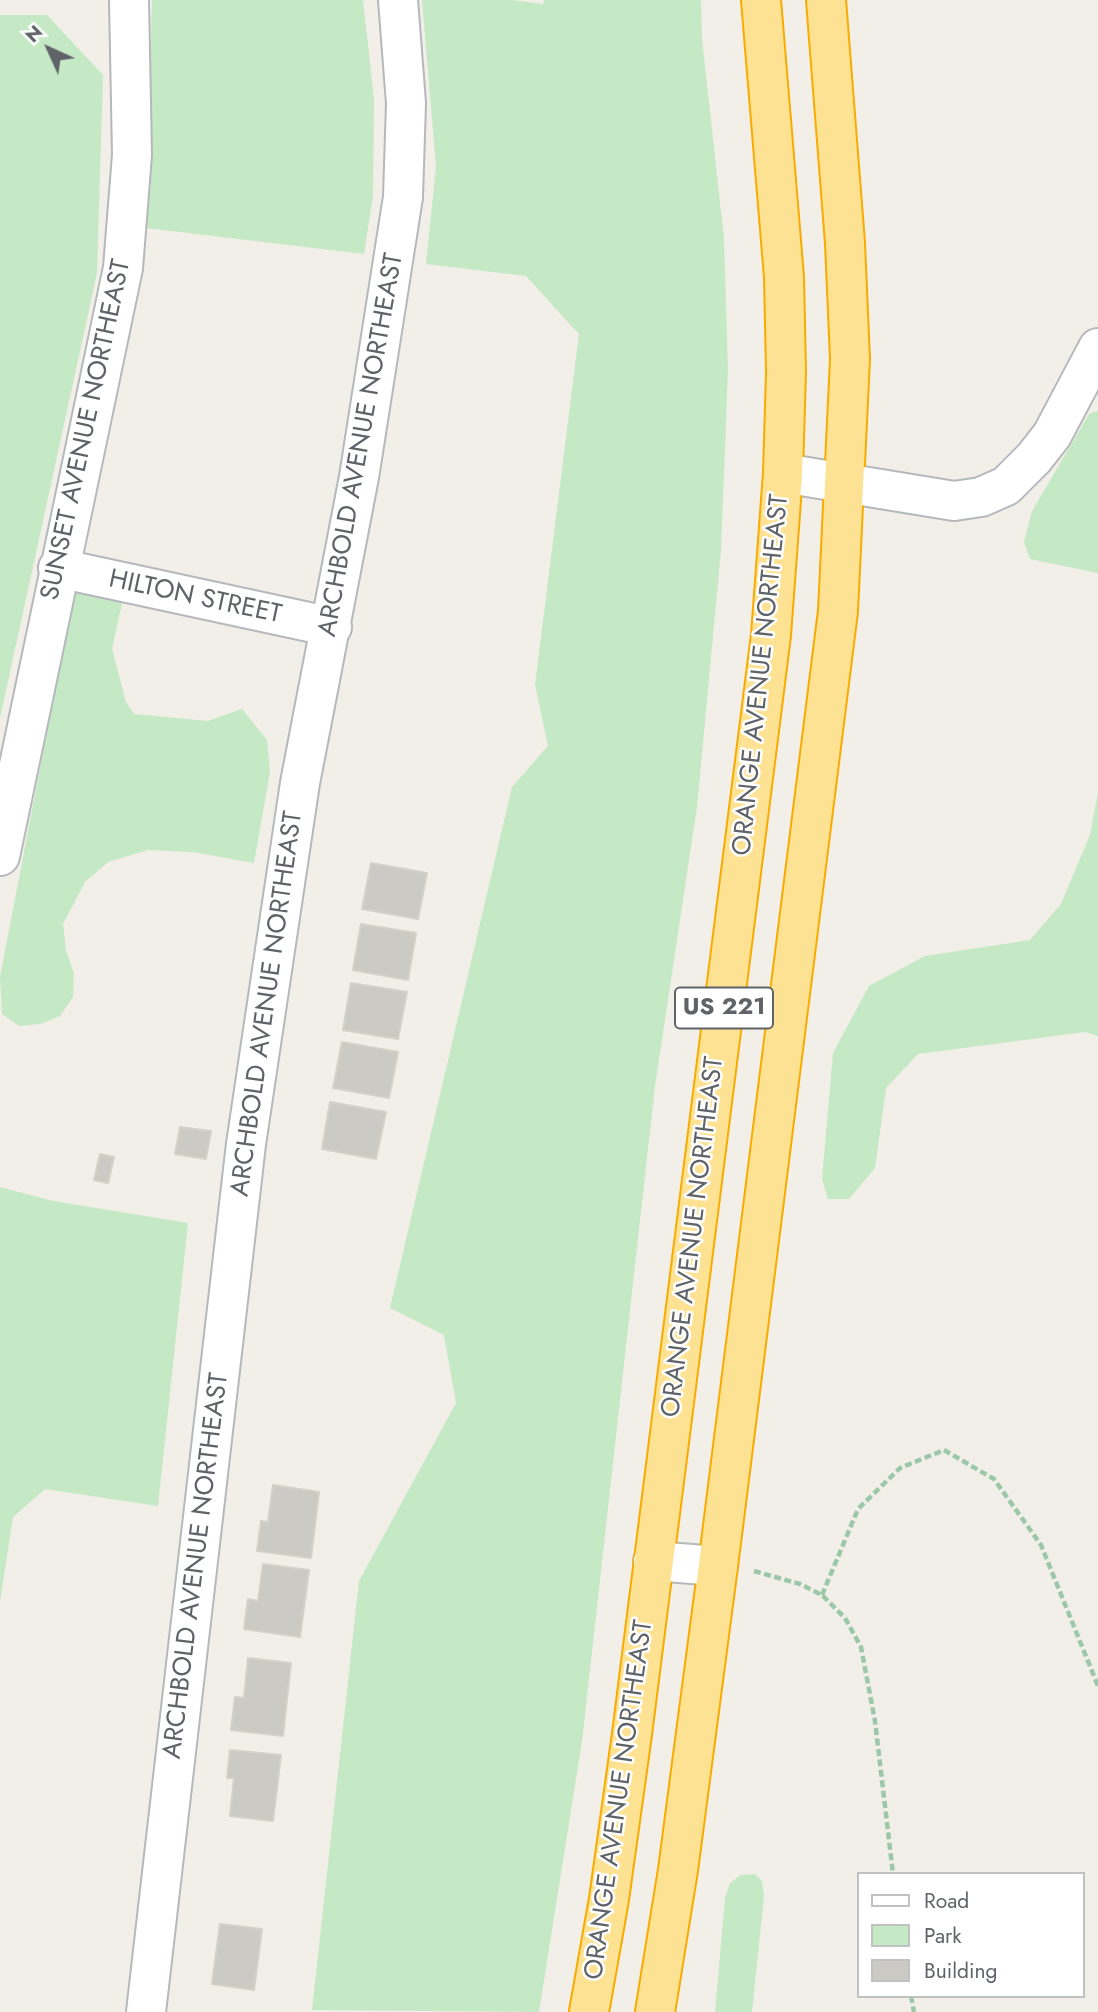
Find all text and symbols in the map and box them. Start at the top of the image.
north arrow [14,14,84,84]
text: N [19,19,49,49]
street label: ARCHBOLD AVENUE NORTHEAST [313,251,411,639]
street label: SUNSET AVENUE NORTHEAST [36,257,138,603]
street label: ORANGE AVENUE NORTHEAST [728,493,796,857]
street label: HILTON STREET [106,564,284,632]
street label: ARCHBOLD AVENUE NORTHEAST [226,809,310,1199]
road number: US 221 [675,988,773,1028]
street label: ORANGE AVENUE NORTHEAST [656,1055,732,1419]
street label: ARCHBOLD AVENUE NORTHEAST [158,1371,236,1761]
street label: ORANGE AVENUE NORTHEAST [579,1618,661,1982]
legend [856,1872,1084,1998]
text: Road [924,1886,969,1916]
text: Park [924,1921,961,1951]
text: Building [924,1956,997,1986]

